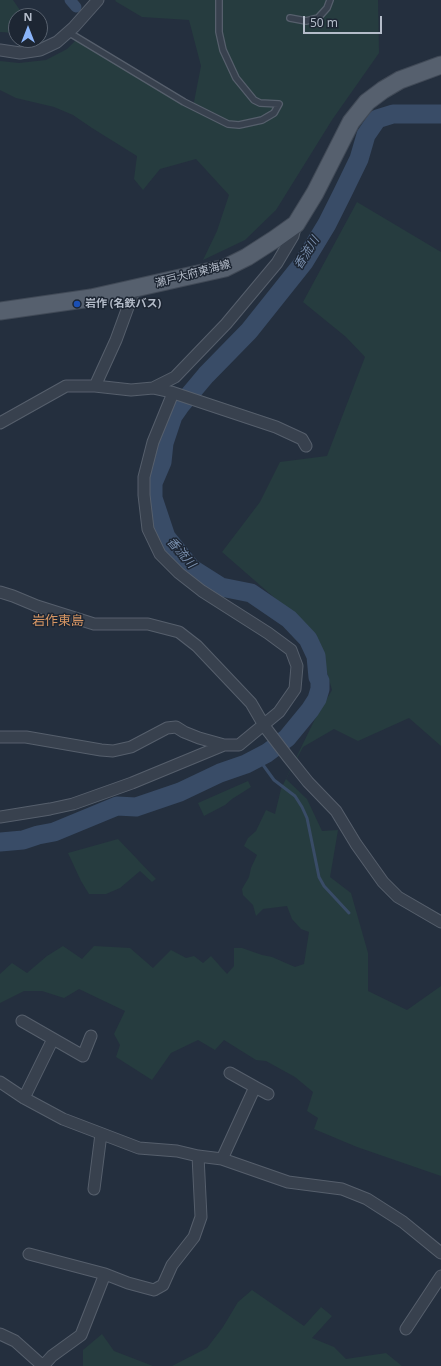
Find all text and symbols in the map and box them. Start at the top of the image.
north arrow [8,8,48,48]
scale bar [305,8,384,34]
text: N [24,9,32,24]
text: 50 m [310,14,338,31]
water label: 香流川 [291,234,323,272]
street label: 瀬戸大府東海線 [154,258,232,290]
place label: 岩作 (名鉄バス) [85,297,161,311]
marker: 岩作 (名鉄バス) [72,299,82,309]
water label: 香流川 [164,535,198,571]
district label: 岩作東島 [32,613,84,629]

